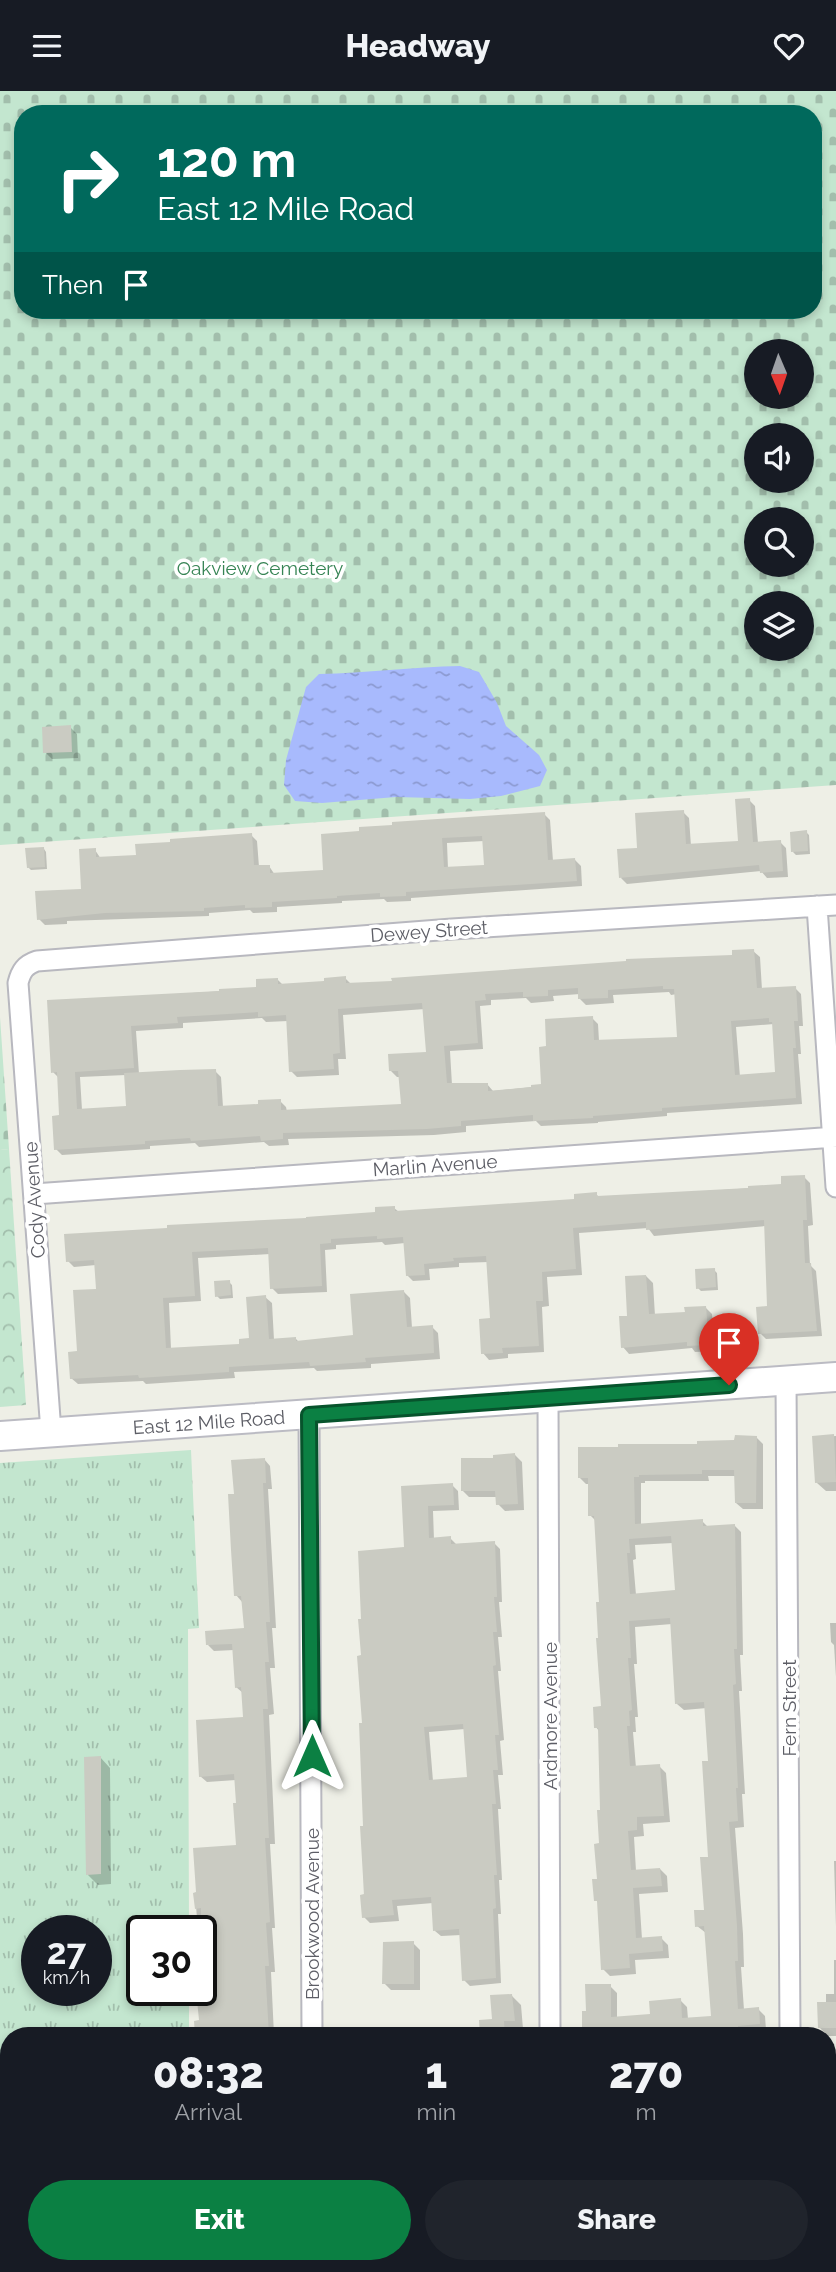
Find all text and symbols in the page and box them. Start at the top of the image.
icon: menu [28,27,66,65]
text: Headway [346,27,491,64]
icon: heart [770,27,808,65]
text: 120 m [157,131,296,188]
icon: right [42,133,133,224]
text: East 12 Mile Road [157,190,414,227]
icon: arrive [117,266,155,304]
text: Then [42,270,103,300]
north arrow [744,339,814,409]
map controls [744,339,814,661]
button: sound [744,423,814,493]
button: search [744,507,814,577]
park label: Oakview Cemetery [177,557,343,579]
button: layers [744,591,814,661]
street label: Dewey Street [370,916,489,946]
street label: Cody Avenue [19,1141,49,1259]
street label: Marlin Avenue [372,1150,498,1180]
pin [699,1313,759,1385]
icon: arrive [710,1324,748,1362]
street label: East 12 Mile Road [132,1406,286,1438]
street label: Ardmore Avenue [539,1642,561,1790]
street label: Fern Street [778,1659,800,1757]
position arrow [275,1719,349,1793]
street label: Brookwood Avenue [301,1828,323,2000]
speed limit sign: 30 [126,1915,217,2006]
text: 27 [47,1931,86,1972]
text: km/h [43,1967,90,1988]
text: 08:32 [153,2049,264,2098]
text: 1 [425,2049,447,2098]
text: 270 [609,2049,683,2098]
text: Arrival [175,2098,242,2125]
text: min [417,2098,456,2125]
text: m [635,2098,657,2125]
button: Exit [28,2180,411,2260]
button: Share [425,2180,808,2260]

